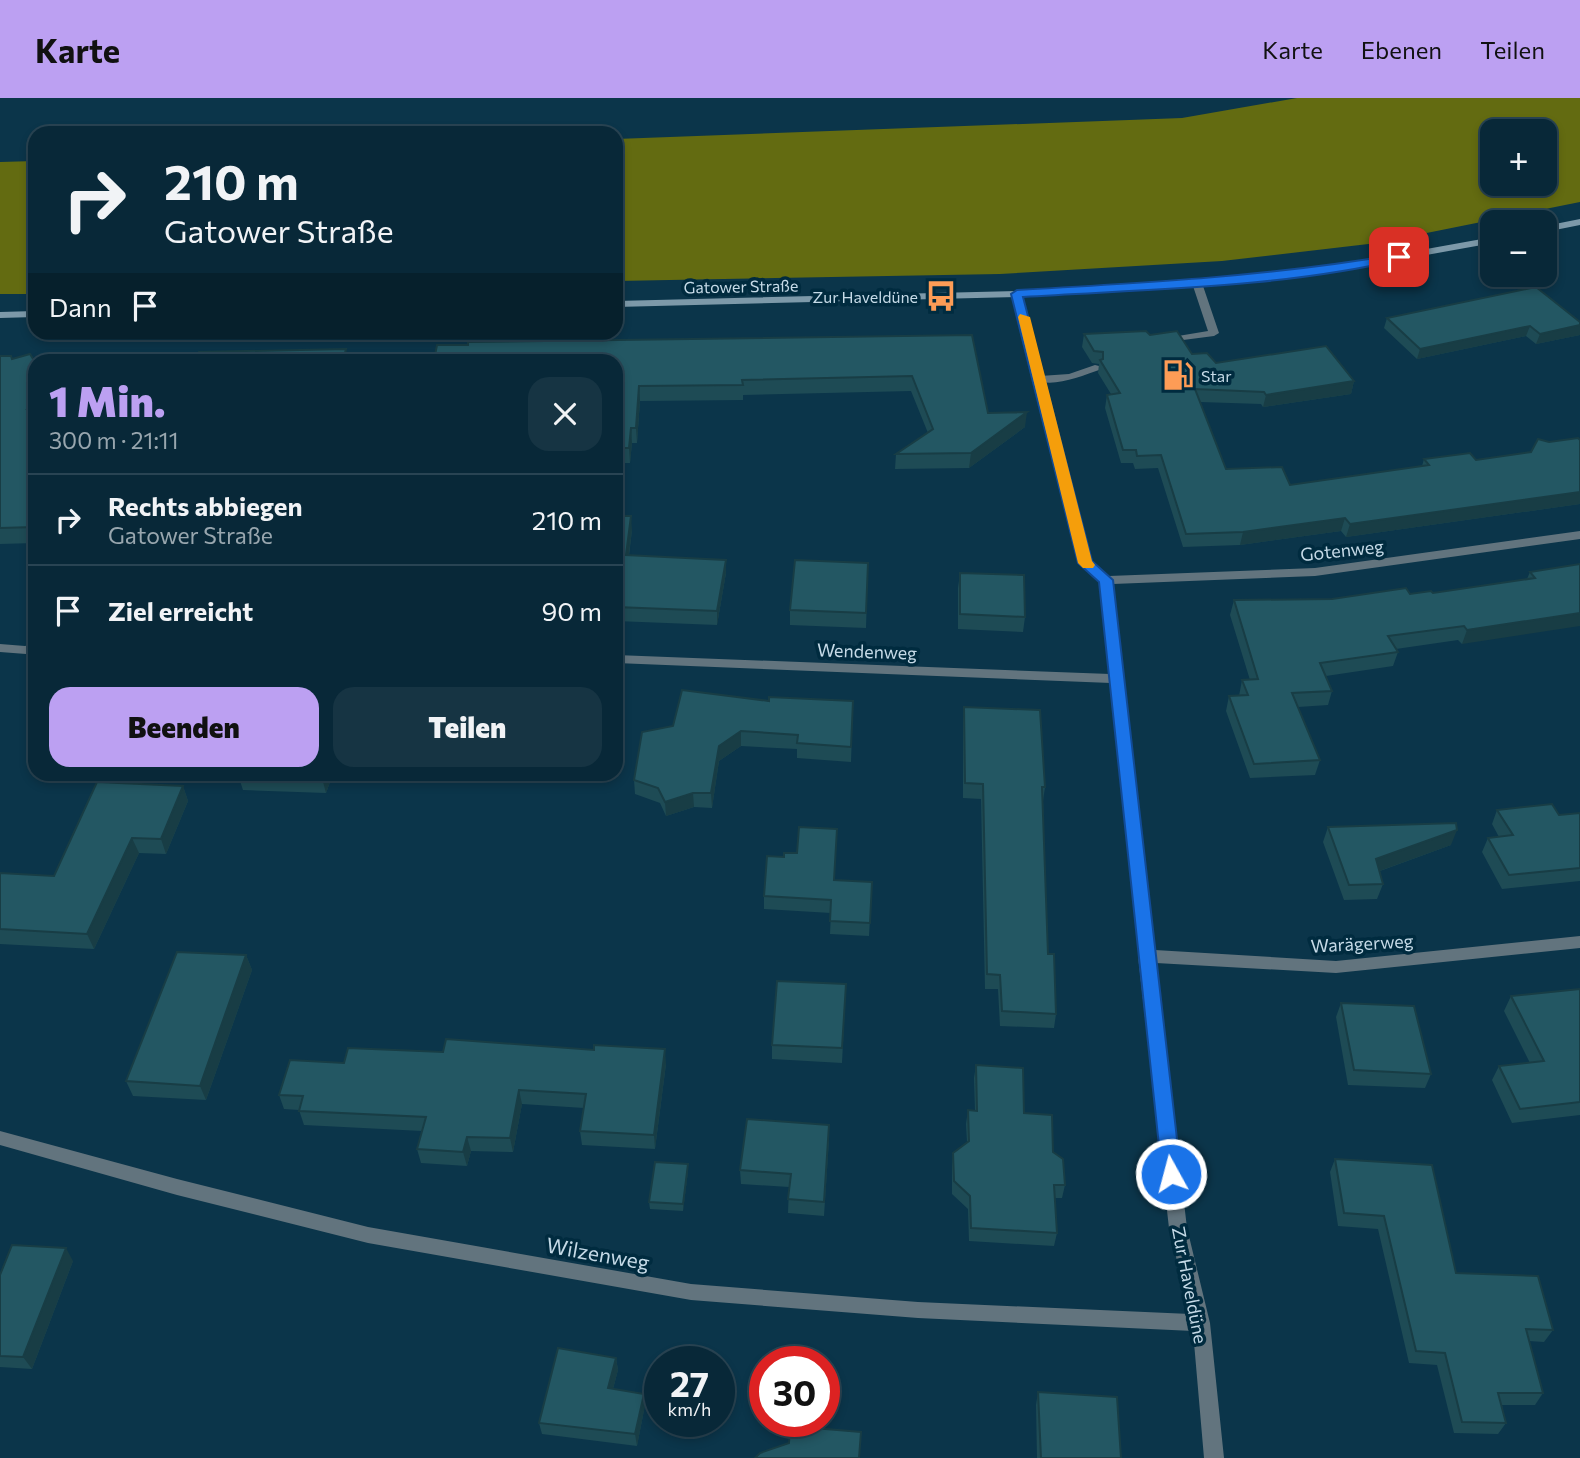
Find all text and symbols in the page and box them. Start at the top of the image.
text: Karte [35,29,120,70]
text: Karte [1262,35,1323,64]
text: Ebenen [1361,35,1442,64]
text: Teilen [1480,35,1545,64]
map controls [1480,119,1557,287]
button: + [1480,119,1557,196]
text: 210 m [164,150,299,210]
icon: right [49,154,140,245]
text: Gatower Straße [164,210,394,250]
button: − [1480,210,1557,287]
pin [1369,227,1429,287]
icon: arrive [1380,238,1418,276]
street label: Gatower Straße [683,275,799,297]
bus stop icon: Zur Haveldüne [924,279,958,313]
icon: arrive [126,287,164,325]
place label: Zur Haveldüne [812,287,918,306]
text: Dann [49,291,112,322]
fuel station icon: Star [1161,358,1195,392]
place label: Star [1201,366,1232,385]
text: 1 Min. [49,374,166,426]
button: close [528,377,602,451]
text: 300 m · 21:11 [49,426,179,454]
text: Rechts abbiegen [108,490,303,521]
icon: right [49,501,87,539]
text: 210 m [532,504,602,535]
text: Gatower Straße [108,521,273,549]
street label: Gotenweg [1299,535,1385,565]
icon: arrive [49,592,87,630]
text: Ziel erreicht [108,595,253,626]
text: 90 m [542,595,602,626]
street label: Wendenweg [817,638,918,664]
button: Beenden [49,687,319,767]
button: Teilen [333,687,602,767]
street label: Warägerweg [1310,929,1414,957]
position arrow [1134,1137,1208,1211]
street label: Zur Haveldüne [1168,1225,1212,1345]
street label: Wilzenweg [544,1232,652,1274]
speed limit sign: 30 [749,1346,840,1437]
text: 27 [670,1361,709,1404]
text: km/h [668,1398,711,1420]

